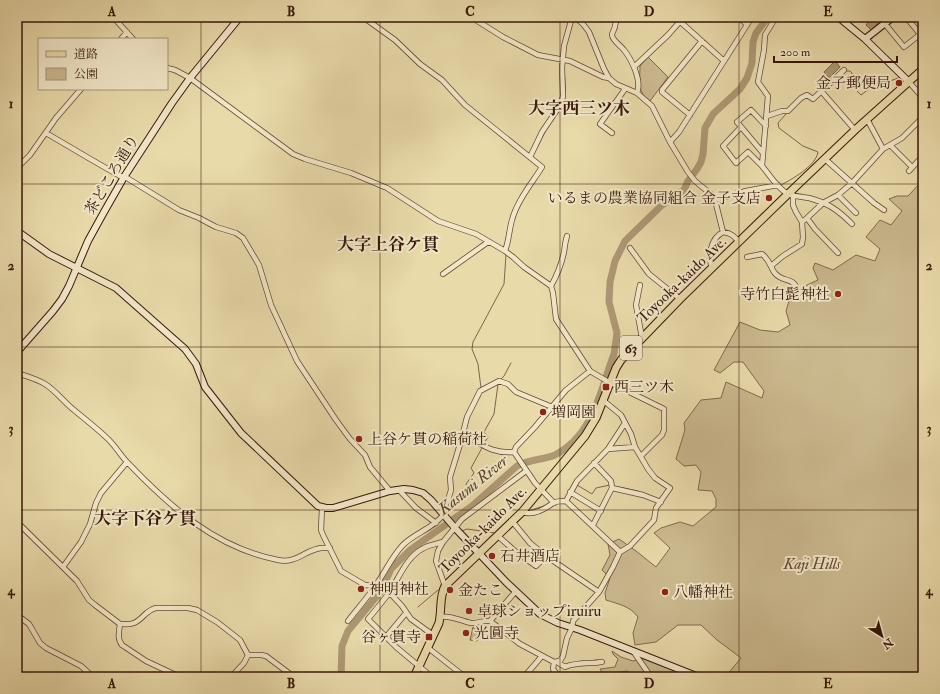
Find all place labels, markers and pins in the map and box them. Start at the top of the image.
place label: 金子郵便局 [816,74,891,93]
marker: 金子郵便局 [894,78,904,88]
place label: いるまの農業協同組合 金子支店 [548,189,761,208]
marker: いるまの農業協同組合 金子支店 [764,193,774,203]
place label: 寺竹白髭神社 [740,285,830,304]
marker: 寺竹白髭神社 [833,289,843,299]
place label: 西三ツ木 [614,378,674,397]
marker: 西三ツ木 [601,382,611,392]
place label: 増岡園 [551,403,596,422]
marker: 増岡園 [538,407,548,417]
place label: 上谷ケ貫の稲荷社 [367,430,487,449]
marker: 上谷ケ貫の稲荷社 [354,434,364,444]
place label: 石井酒店 [500,547,560,566]
marker: 石井酒店 [487,551,497,561]
place label: 神明神社 [369,580,429,599]
place label: 金たこ [458,581,503,600]
place label: 八幡神社 [673,583,733,602]
marker: 神明神社 [356,584,366,594]
marker: 金たこ [445,585,455,595]
marker: 八幡神社 [660,587,670,597]
place label: 卓球ショップiruiru [477,602,602,621]
marker: 卓球ショップiruiru [464,606,474,616]
place label: 光圓寺 [474,624,519,643]
place label: 谷ヶ貫寺 [361,628,421,647]
marker: 光圓寺 [461,628,471,638]
marker: 谷ヶ貫寺 [424,632,434,642]

